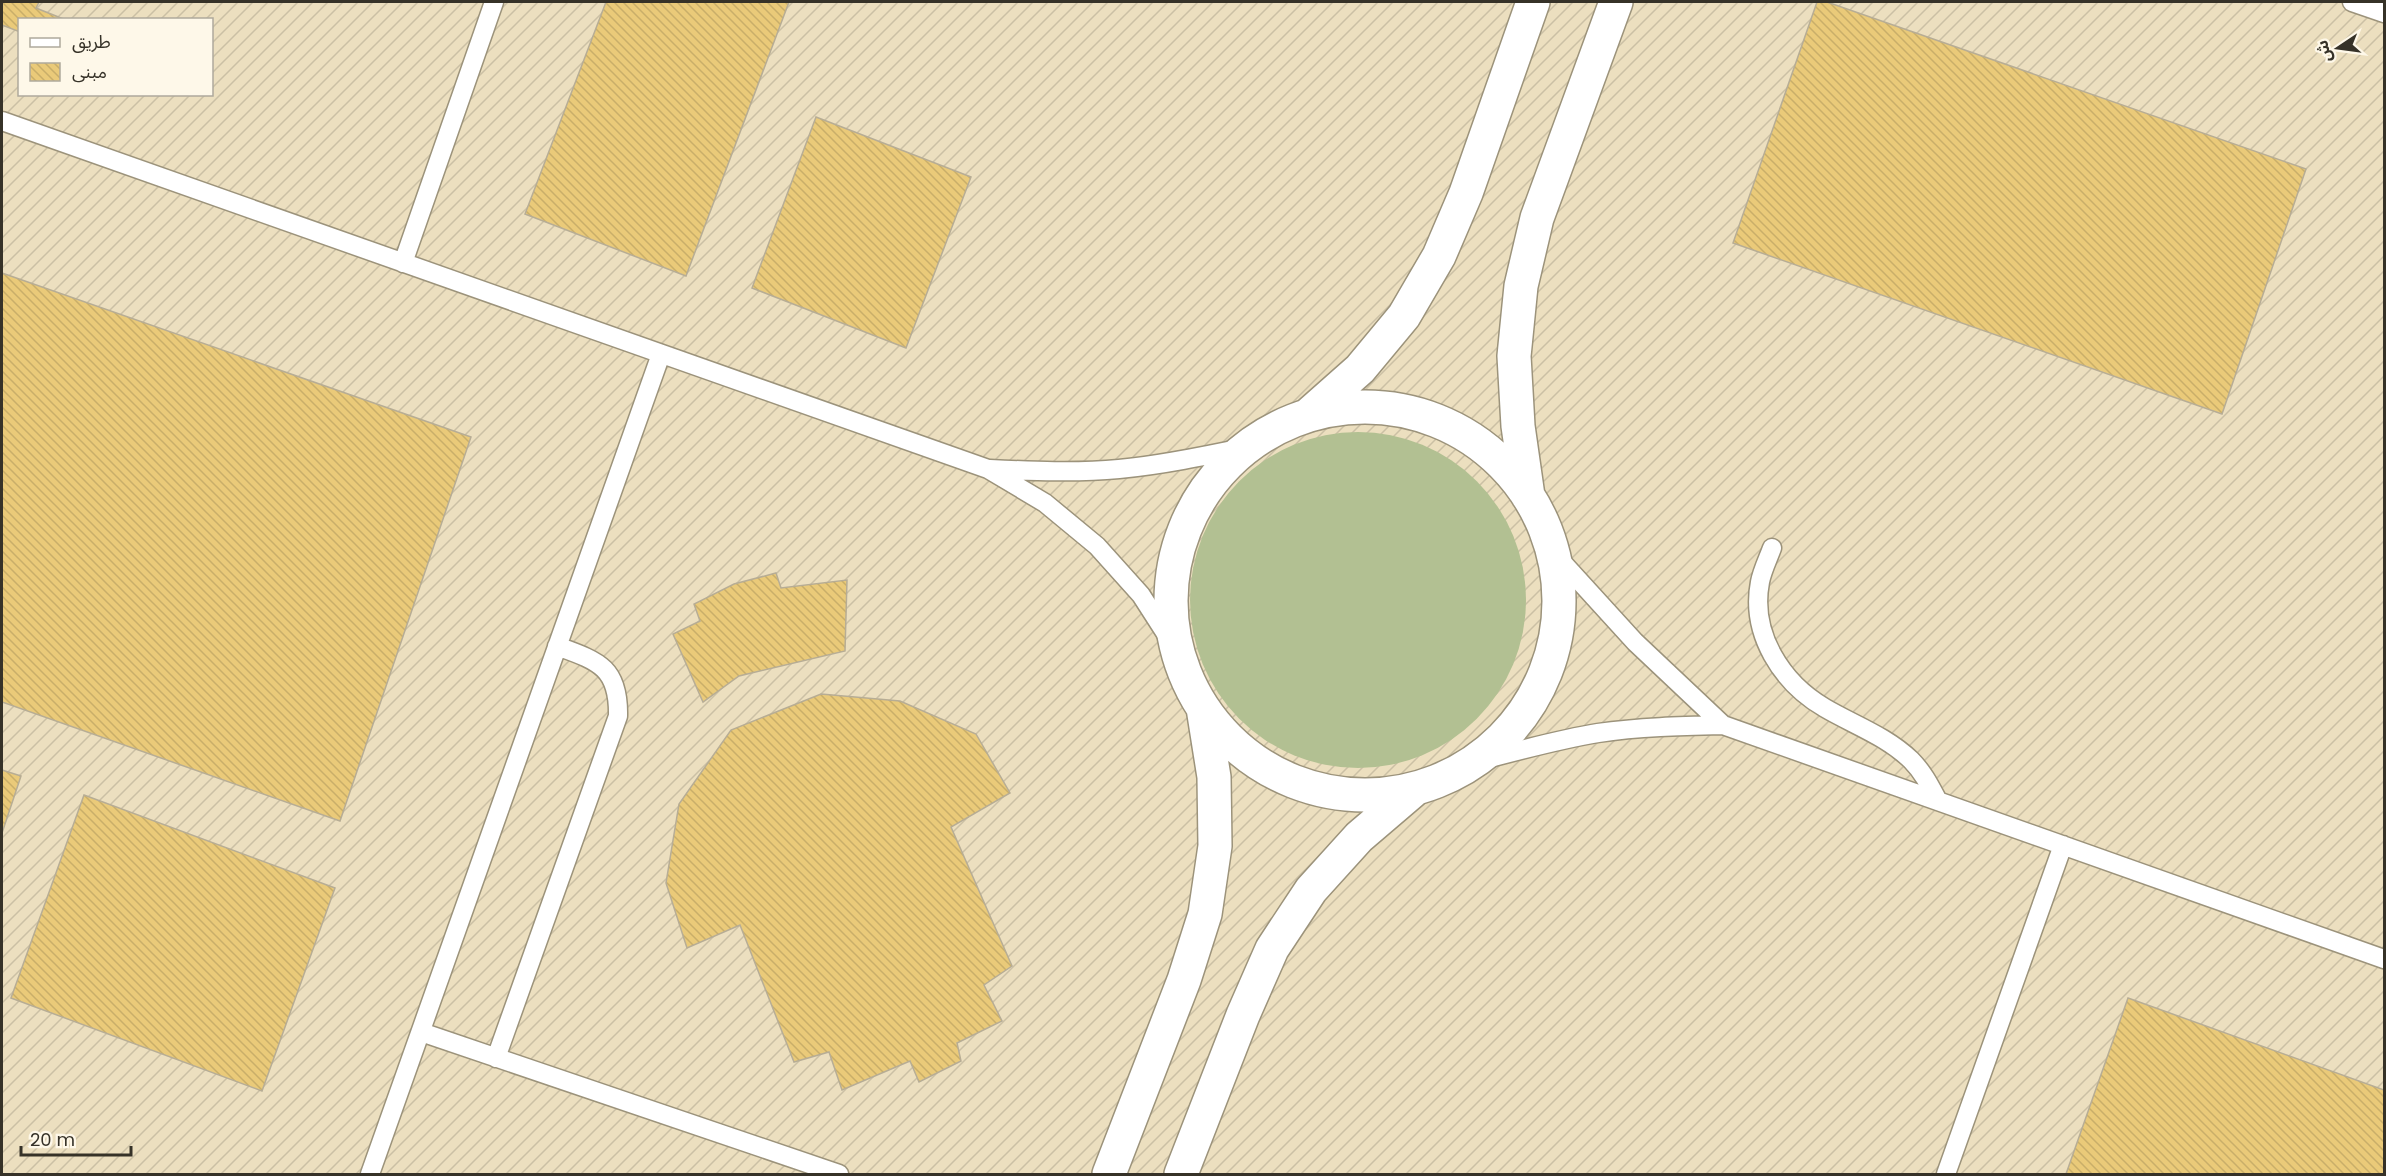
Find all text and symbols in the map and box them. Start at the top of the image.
legend [18,18,213,96]
north arrow [2308,18,2368,78]
text: طريق [72,29,111,54]
text: ش [2310,38,2338,65]
text: مبنى [72,59,107,84]
scale bar [21,1119,130,1157]
text: 20 m [30,1127,75,1152]

